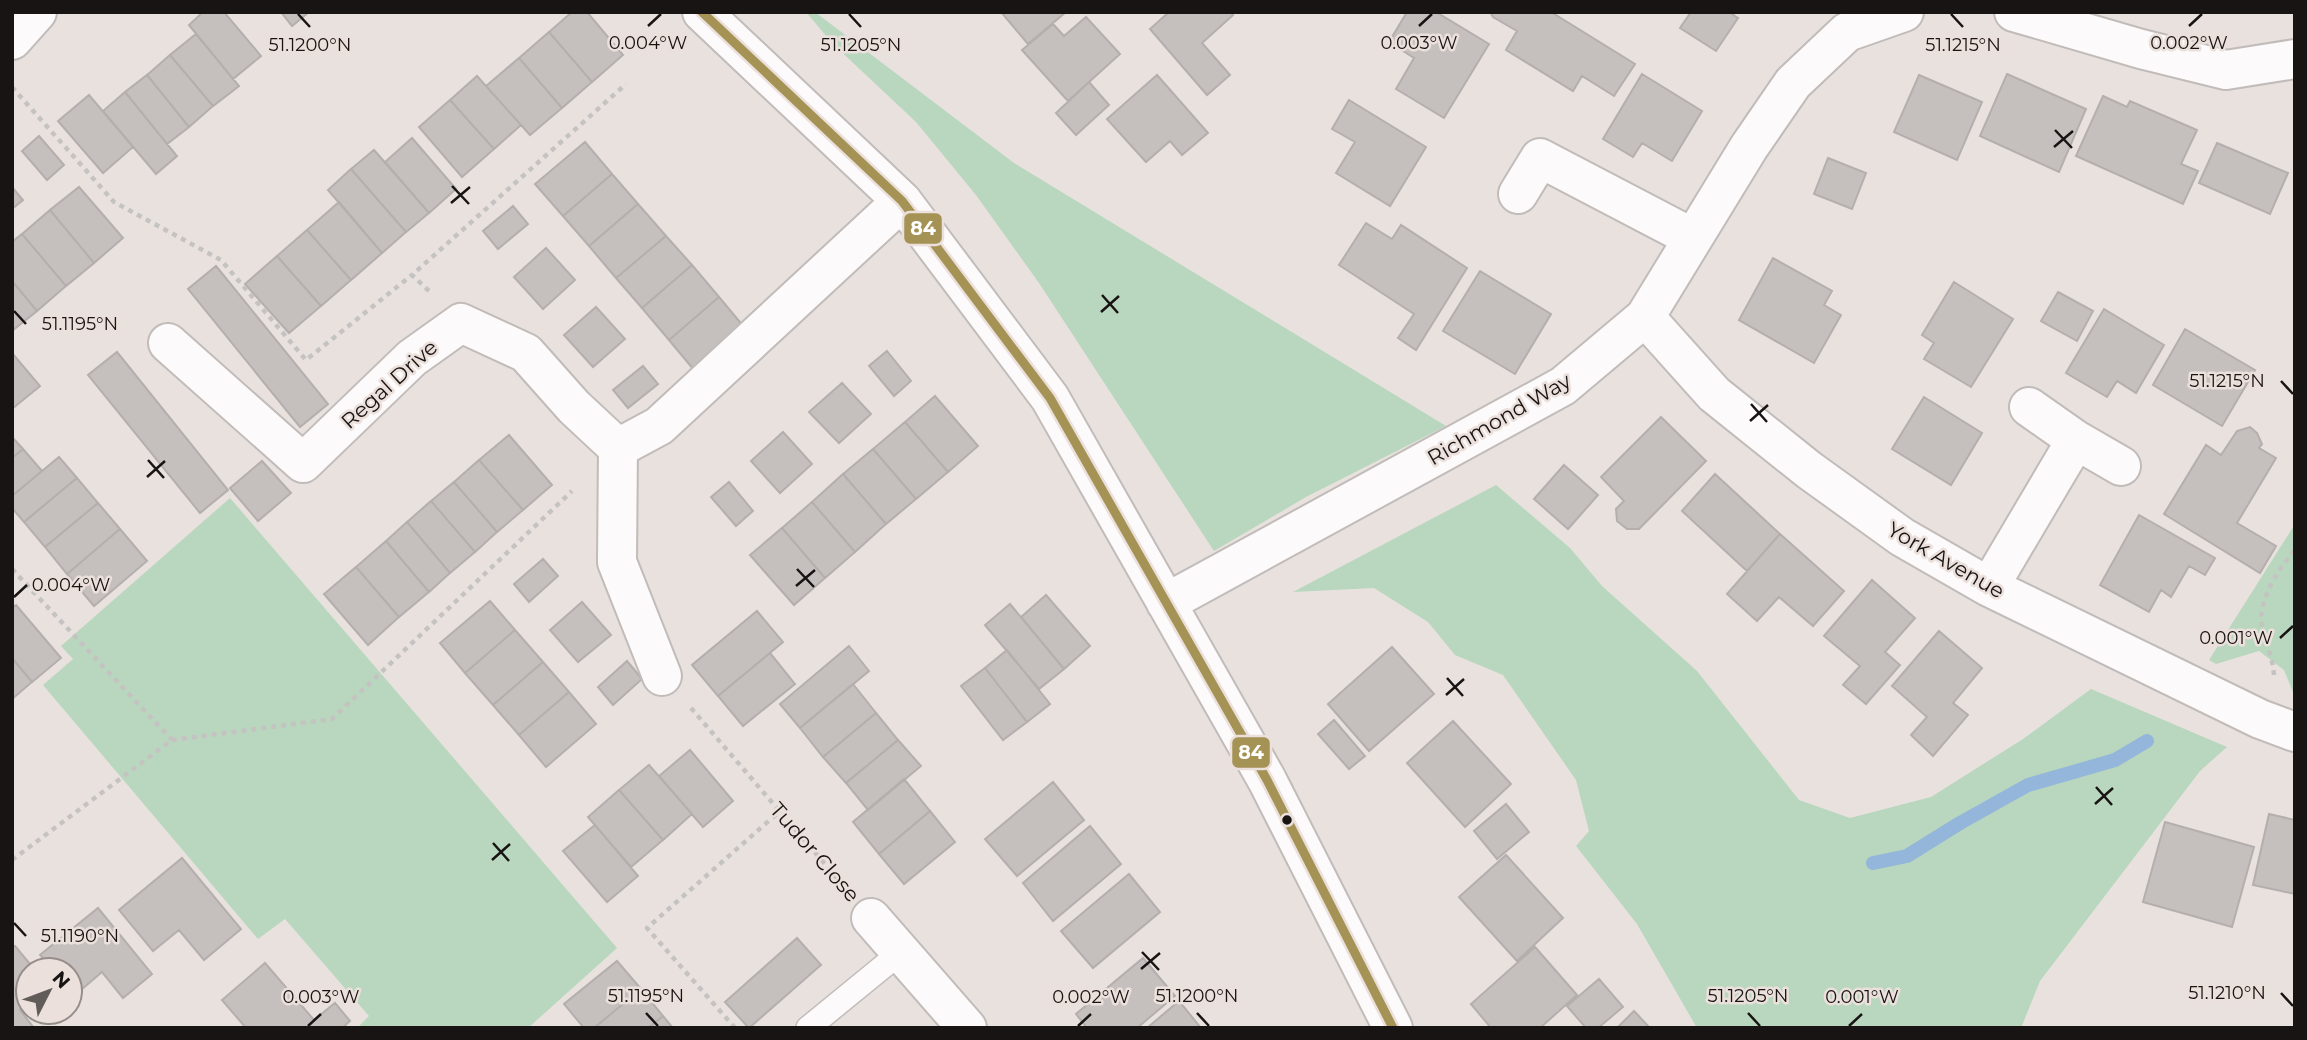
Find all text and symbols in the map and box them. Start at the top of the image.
text: 0.004°W [609,32,687,54]
text: 0.003°W [1381,32,1457,54]
text: 0.002°W [2150,32,2228,54]
text: 51.1200°N [268,34,352,56]
text: 51.1205°N [821,34,901,56]
text: 51.1215°N [1925,34,2001,56]
line badge: 84 [903,212,943,245]
text: 84 [910,217,936,240]
text: 51.1195°N [42,313,118,335]
street label: Regal Drive [336,334,442,434]
street label: Richmond Way [1423,367,1576,470]
text: 51.1215°N [2189,370,2265,392]
street label: York Avenue [1883,516,2009,604]
text: 0.004°W [32,574,110,596]
text: 0.001°W [2199,627,2273,649]
line badge: 84 [1231,736,1271,769]
text: 84 [1238,741,1264,764]
street label: Tudor Close [765,797,865,907]
unlabelled marker [1280,813,1294,827]
text: 51.1190°N [41,925,119,947]
north arrow [14,956,84,1026]
text: N [48,967,75,993]
text: 51.1210°N [2188,982,2266,1004]
text: 51.1195°N [608,985,684,1007]
text: 51.1200°N [1155,985,1239,1007]
text: 51.1205°N [1708,985,1788,1007]
text: 0.003°W [283,986,359,1008]
text: 0.002°W [1052,986,1130,1008]
text: 0.001°W [1825,986,1899,1008]

